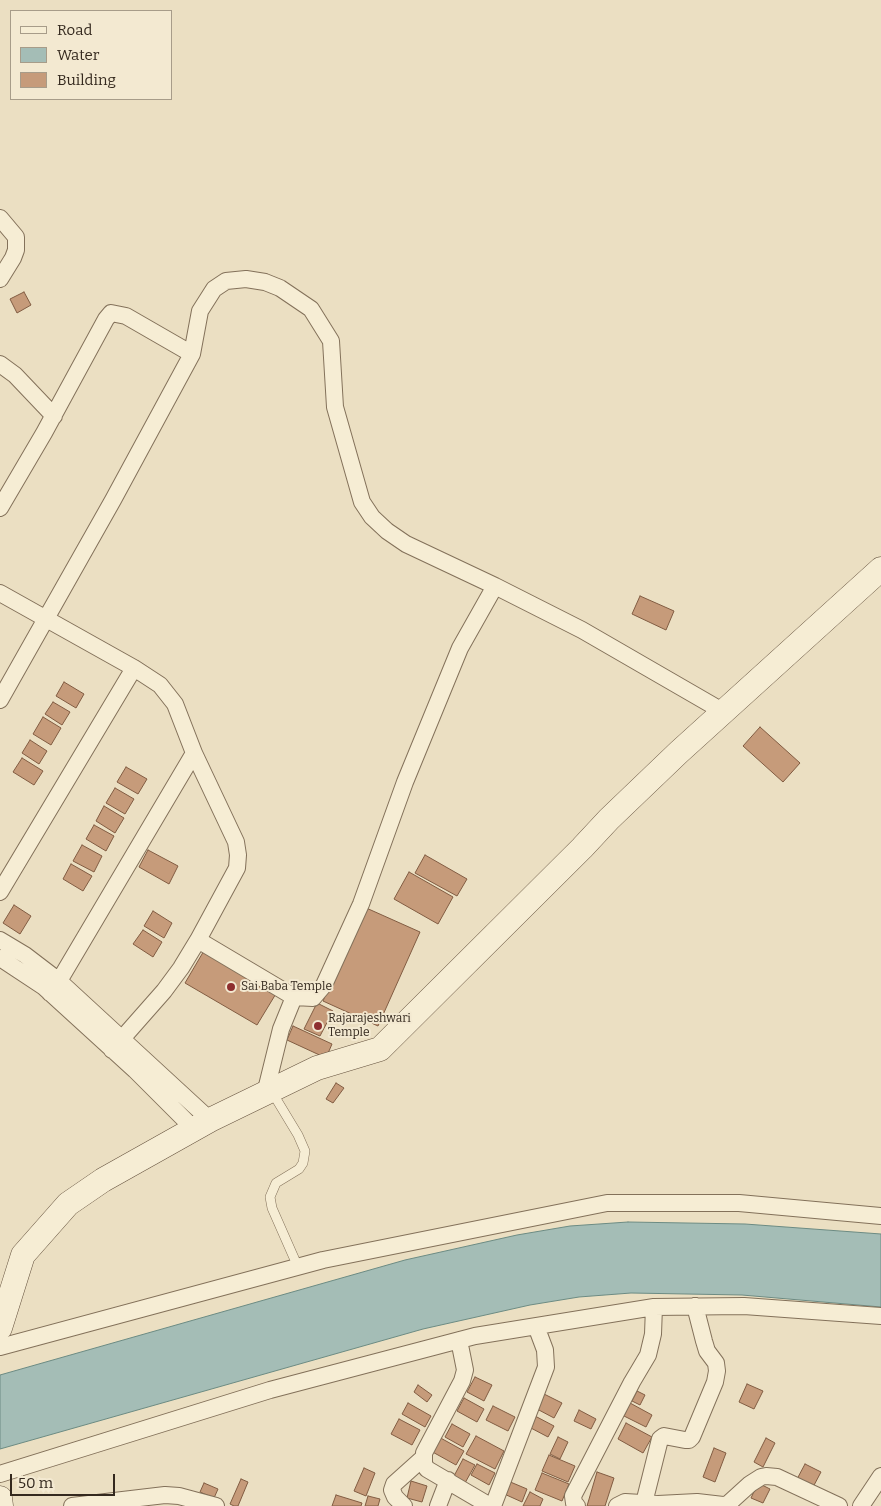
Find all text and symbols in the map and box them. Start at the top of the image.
legend [10,10,172,100]
text: Road [57,21,92,39]
text: Water [57,46,99,64]
text: Building [57,71,116,89]
place label: Sai Baba Temple [241,980,332,994]
marker: Sai Baba Temple [225,981,237,993]
place label: Rajarajeshwari Temple [328,1012,411,1040]
marker: Rajarajeshwari Temple [312,1020,324,1032]
scale bar [12,1464,118,1496]
text: 50 m [18,1474,53,1492]

